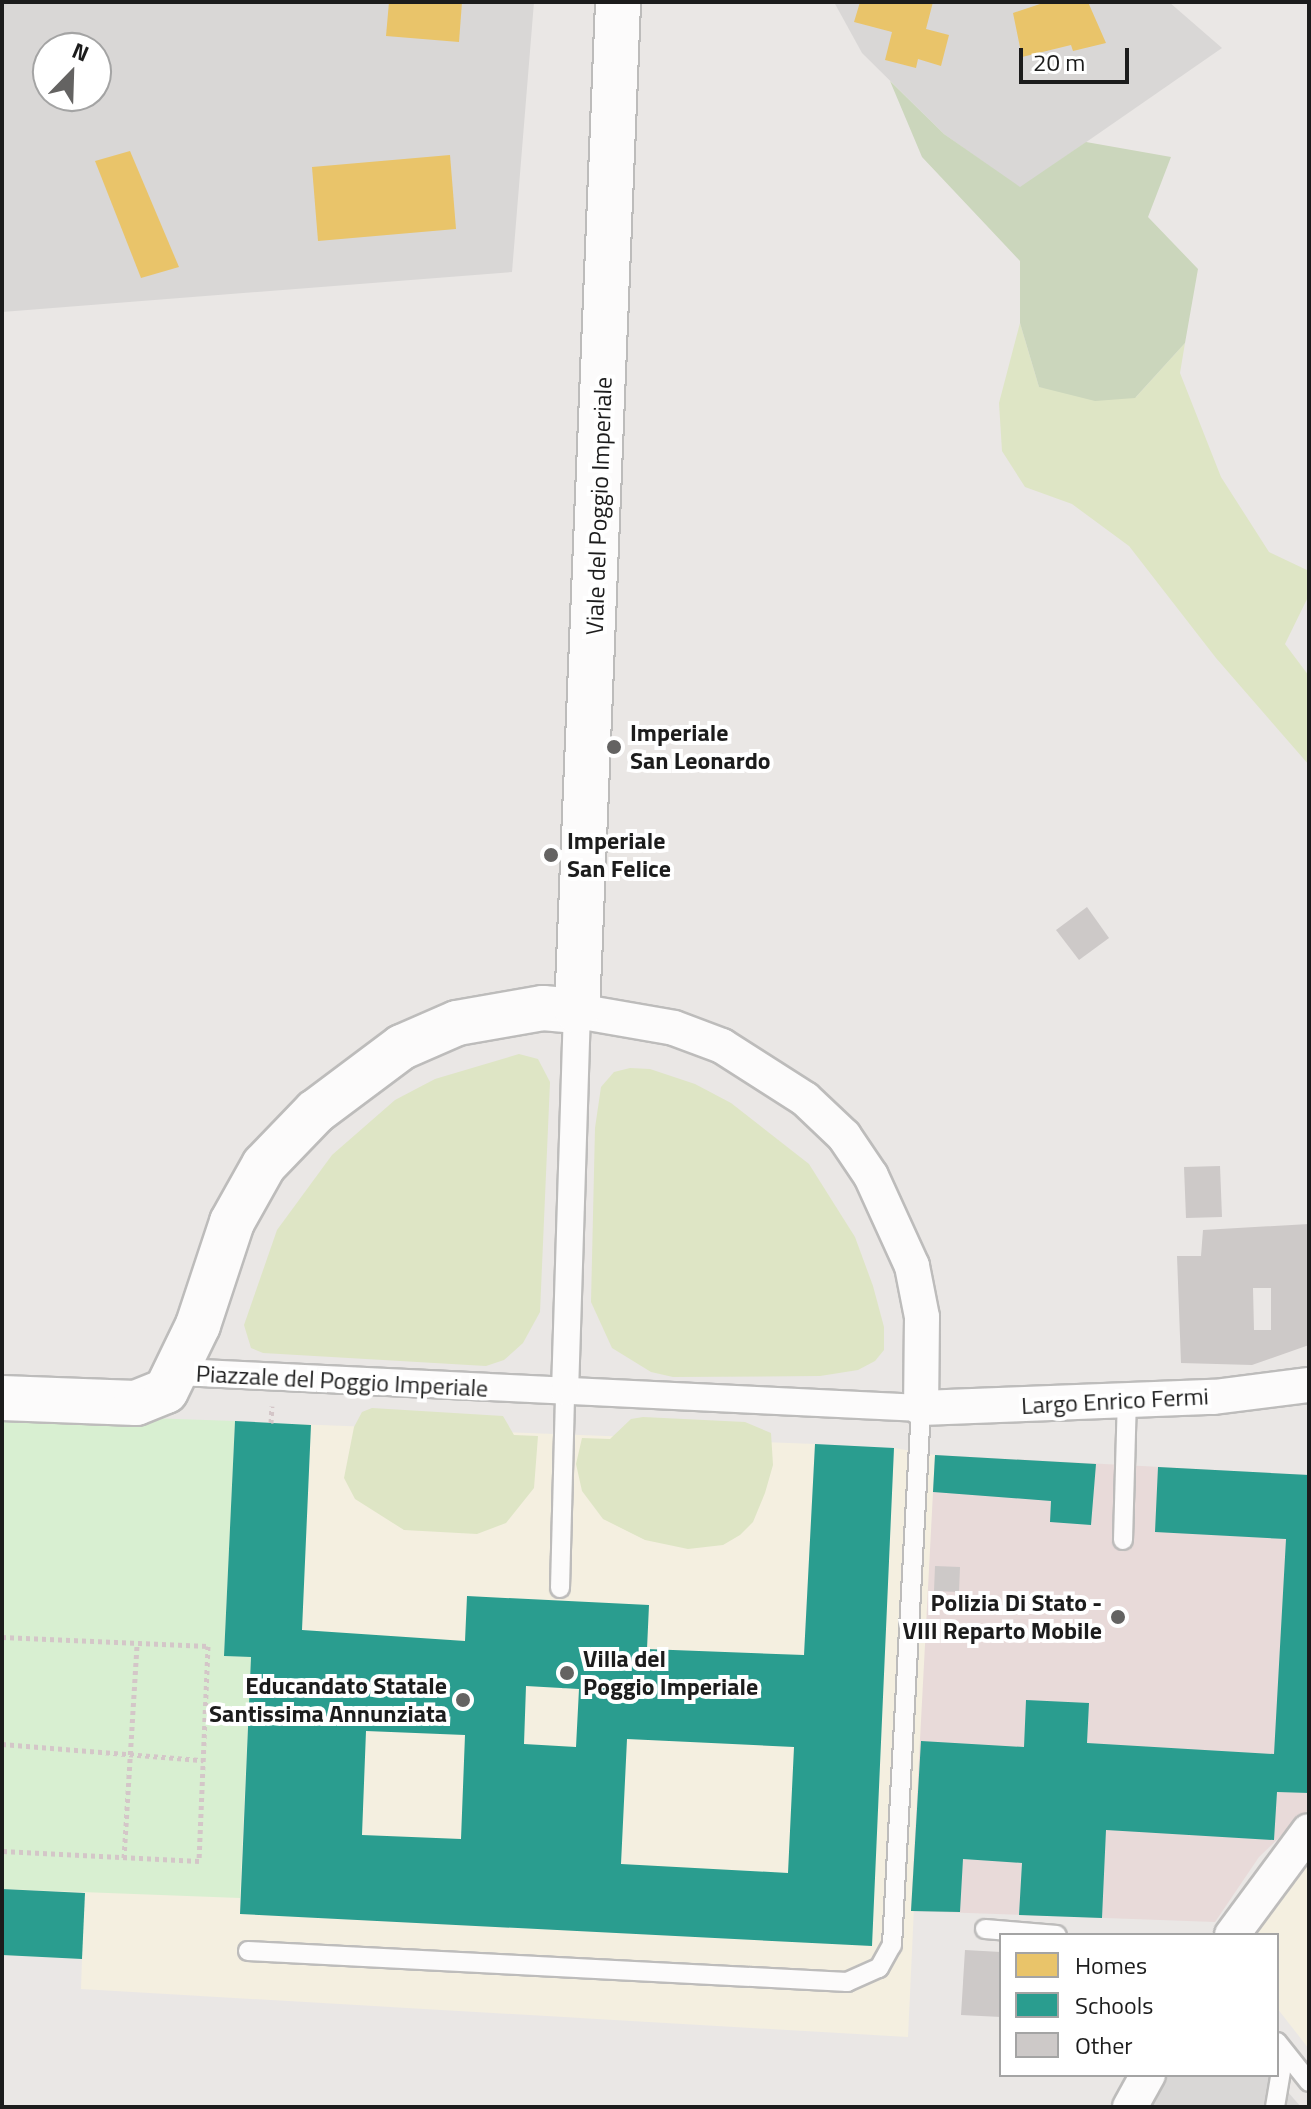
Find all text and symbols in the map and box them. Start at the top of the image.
north arrow [32,32,112,112]
scale bar [1023,32,1133,82]
text: N [67,33,94,70]
text: 20 m [1033,44,1085,80]
street label: Viale del Poggio Imperiale [580,376,618,636]
place label: Imperiale San Leonardo [630,719,771,775]
marker: Imperiale San Leonardo [605,738,623,756]
place label: Imperiale San Felice [567,827,671,883]
marker: Imperiale San Felice [542,846,560,864]
street label: Piazzale del Poggio Imperiale [195,1359,489,1403]
street label: Largo Enrico Fermi [1020,1382,1210,1420]
place label: Polizia Di Stato - VIII Reparto Mobile [903,1589,1102,1645]
marker: Polizia Di Stato - VIII Reparto Mobile [1109,1608,1127,1626]
place label: Villa del Poggio Imperiale [583,1645,758,1701]
marker: Villa del Poggio Imperiale [558,1664,576,1682]
place label: Educandato Statale Santissima Annunziata [209,1672,447,1728]
marker: Educandato Statale Santissima Annunziata [454,1691,472,1709]
legend [999,1933,1279,2077]
text: Homes [1075,1947,1147,1983]
text: Schools [1075,1987,1153,2023]
text: Other [1075,2027,1133,2063]

